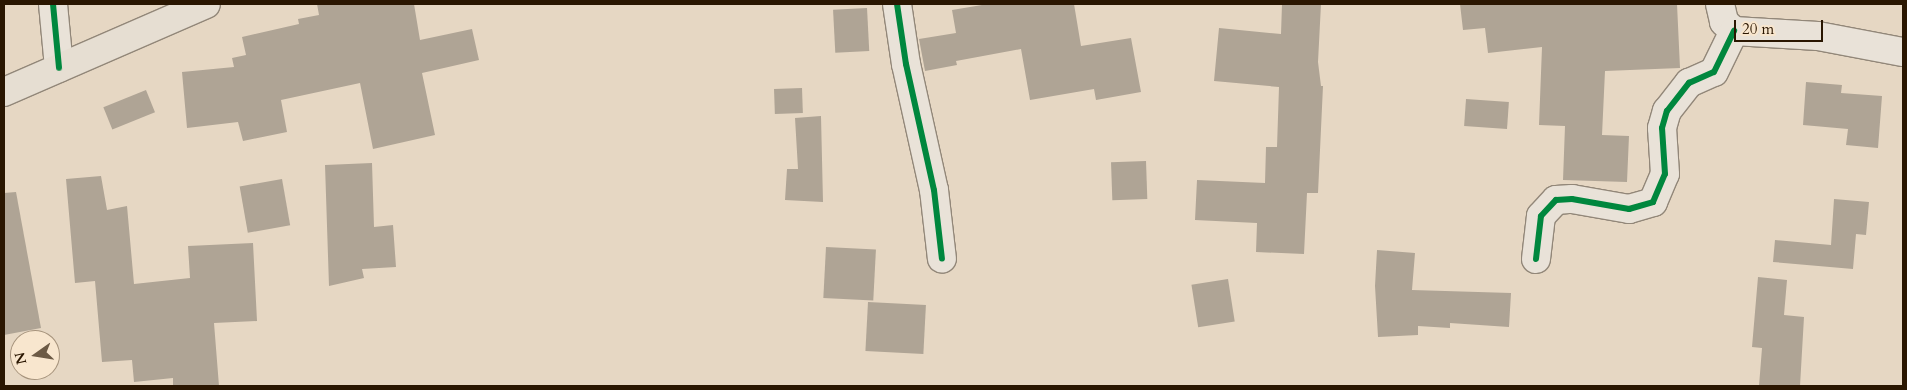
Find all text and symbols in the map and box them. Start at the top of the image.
scale bar [1737,10,1826,42]
text: 20 m [1742,19,1774,39]
north arrow [10,330,60,380]
text: N [10,350,31,366]

